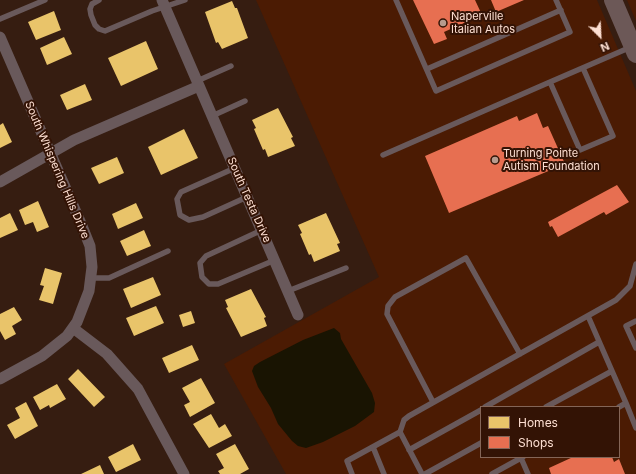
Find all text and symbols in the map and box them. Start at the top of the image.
place label: Naperville Italian Autos [451,10,515,36]
north arrow [580,16,620,56]
marker: Naperville Italian Autos [438,18,448,28]
text: N [598,39,612,55]
street label: South Whispering Hills Drive [22,99,92,241]
place label: Turning Pointe Autism Foundation [503,147,600,173]
street label: South Testa Drive [224,155,274,245]
marker: Turning Pointe Autism Foundation [490,155,500,165]
legend [480,406,620,458]
text: Homes [518,415,558,430]
text: Shops [518,435,554,450]

